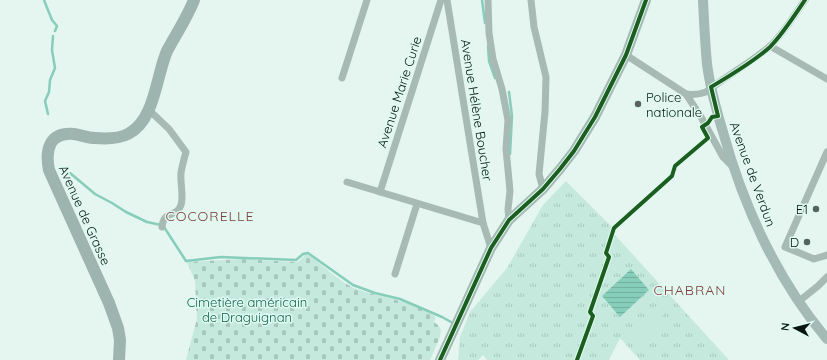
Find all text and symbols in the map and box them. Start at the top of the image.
street label: Avenue Marie Curie [373,34,425,150]
street label: Avenue Hélène Boucher [458,38,496,182]
place label: Police nationale [646,89,702,120]
marker: Police nationale [633,99,643,109]
street label: Avenue de Verdun [727,119,779,229]
street label: Avenue de Grasse [56,162,114,268]
place label: E1 [796,201,808,217]
marker: E1 [811,204,821,214]
district label: COCORELLE [166,207,254,225]
place label: D [790,234,799,250]
marker: D [802,237,812,247]
district label: CHABRAN [653,281,727,299]
park label: Cimetière américain de Draguignan [187,294,307,325]
north arrow [775,308,815,348]
text: N [778,322,793,332]

